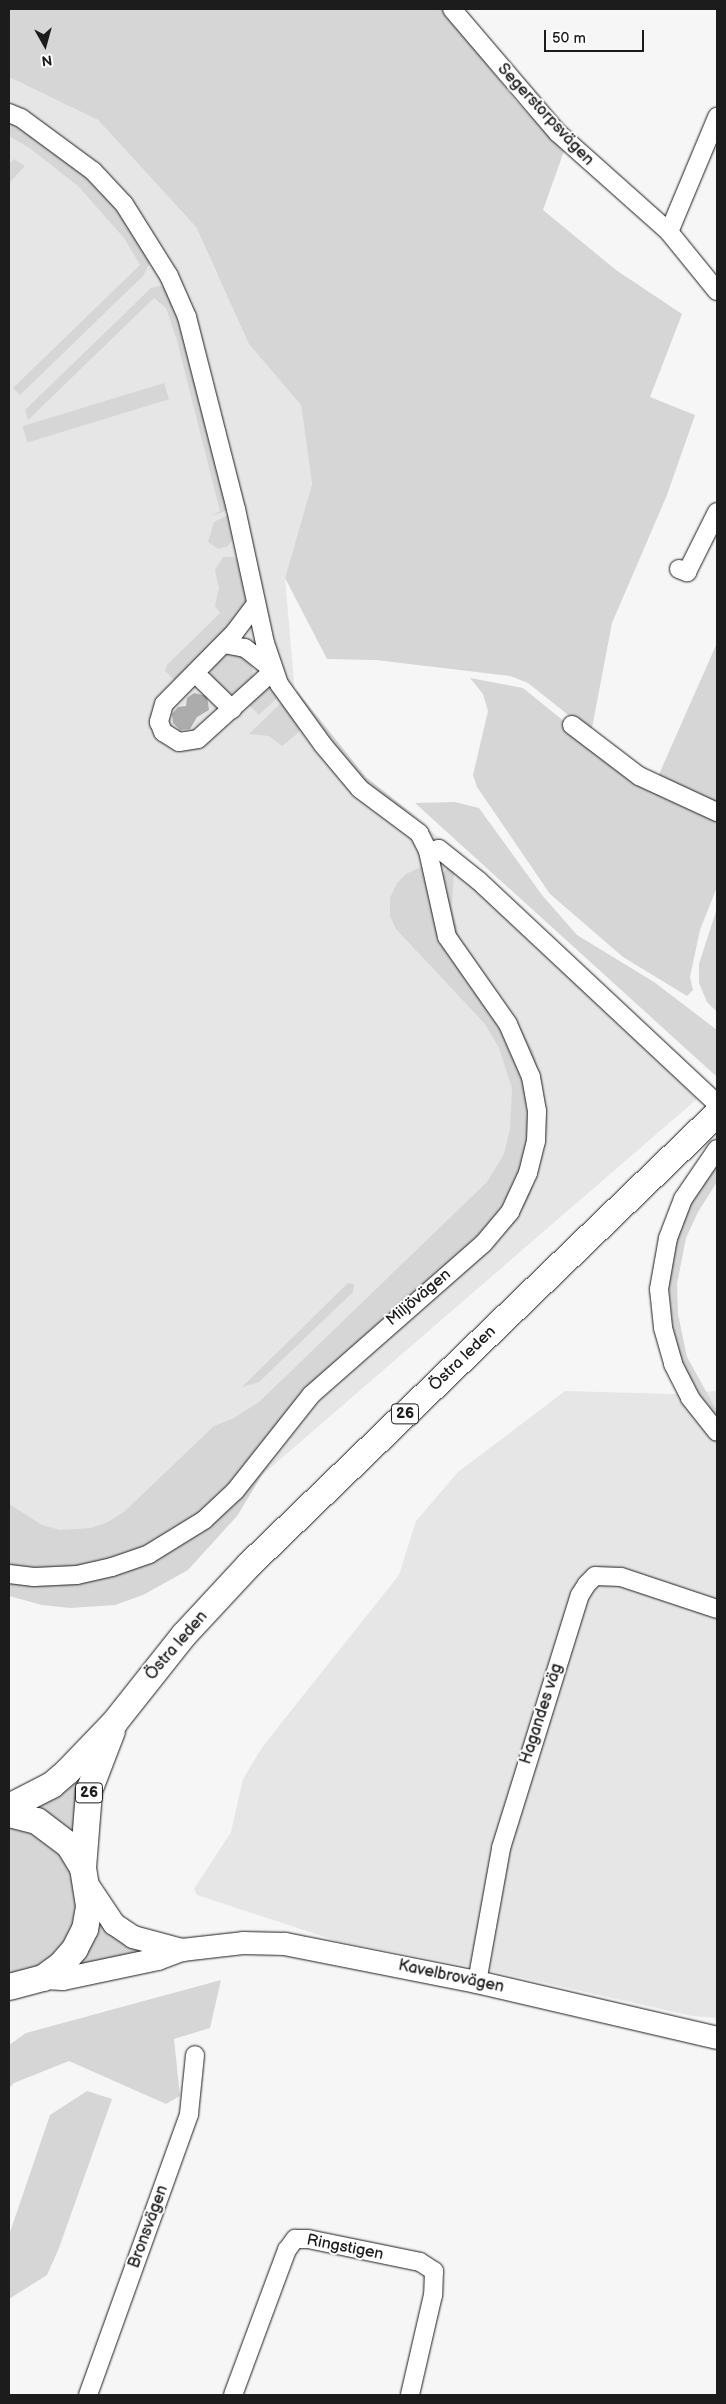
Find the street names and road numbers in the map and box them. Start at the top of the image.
street label: Segerstorpsvägen [493,60,597,170]
street label: Miljövägen [383,1266,455,1330]
street label: Östra leden [426,1323,500,1395]
road number: 26 [390,1402,420,1426]
street label: Östra leden [142,1608,212,1684]
street label: Hagandes väg [517,1661,567,1767]
road number: 26 [74,1780,104,1806]
street label: Kavelbrovägen [396,1956,506,1998]
street label: Bronsvägen [125,2183,173,2271]
street label: Ringstigen [305,2231,385,2265]

